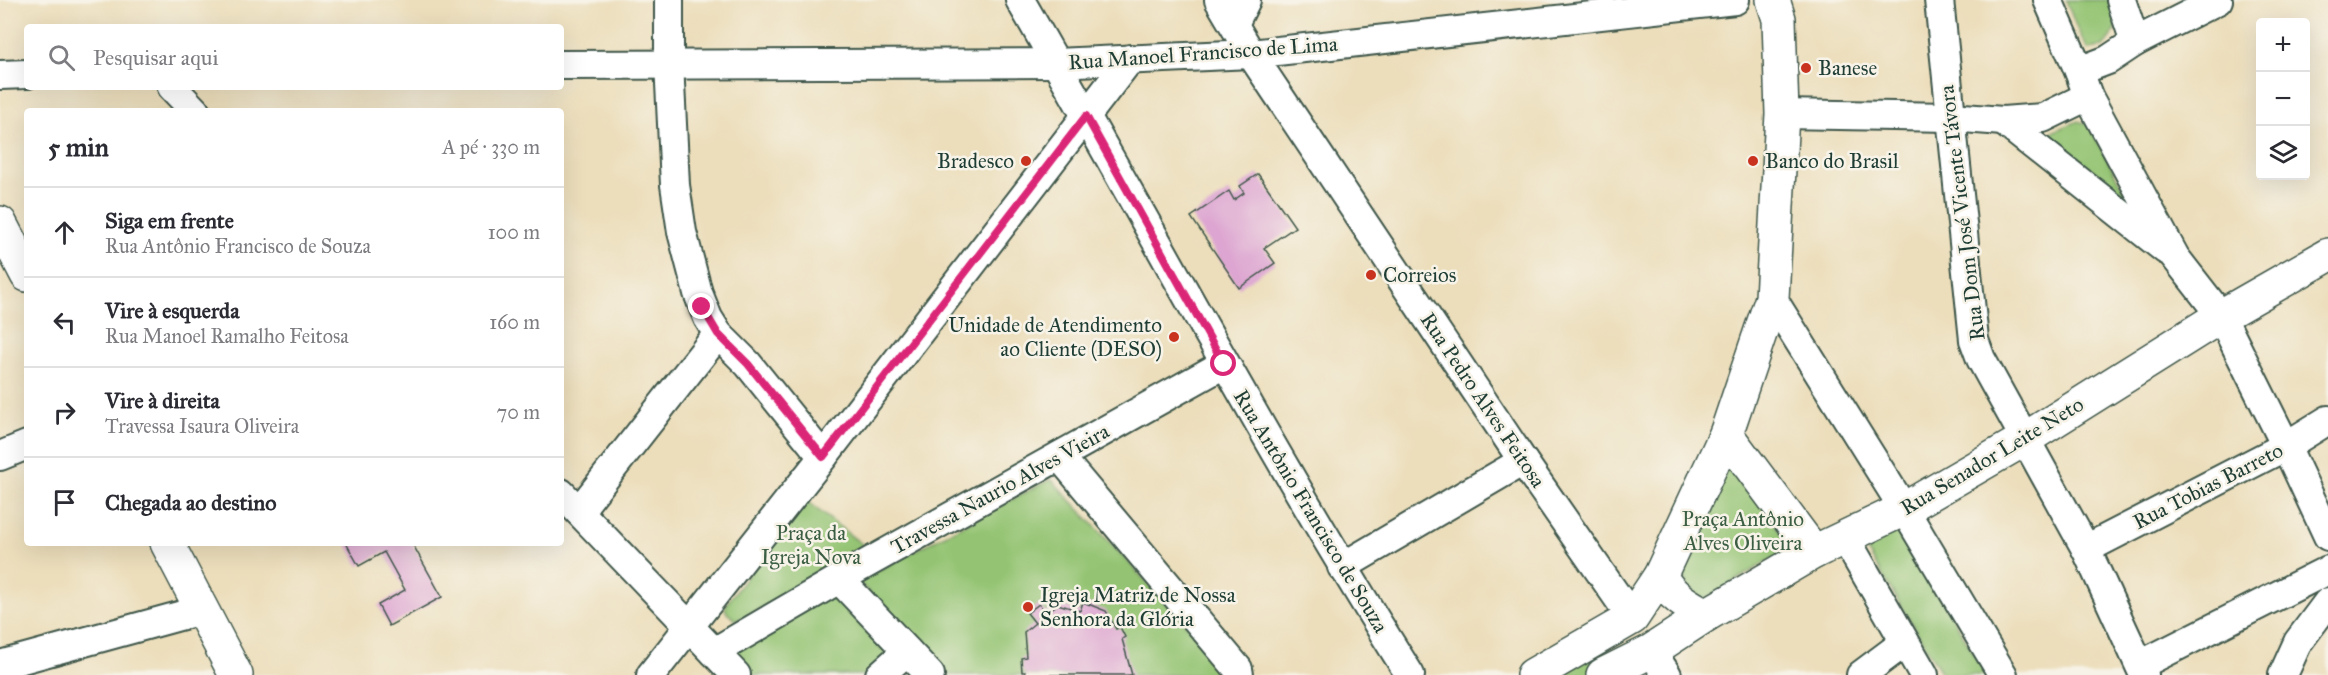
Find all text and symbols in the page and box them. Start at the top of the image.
map controls [2256,18,2310,180]
button: + [2256,18,2310,72]
search box [24,24,564,90]
street label: Rua Manoel Francisco de Lima [1067,31,1339,75]
icon: search [45,41,78,74]
text: Pesquisar aqui [93,44,218,71]
place label: Banese [1818,55,1878,81]
marker: Banese [1799,61,1813,75]
button: − [2256,72,2310,126]
street label: Rua Dom José Vicente Távora [1933,84,1991,342]
button: layers [2256,126,2310,180]
text: 5 min [48,131,109,163]
text: A pé · 330 m [442,135,540,159]
place label: Bradesco [937,148,1014,174]
place label: Banco do Brasil [1765,148,1899,174]
marker: Bradesco [1019,154,1033,168]
marker: Banco do Brasil [1746,154,1760,168]
text: Siga em frente [105,207,234,234]
icon: ahead [48,216,81,249]
text: 100 m [488,220,540,244]
text: Rua Antônio Francisco de Souza [105,234,371,258]
place label: Correios [1383,262,1456,288]
marker: Correios [1364,268,1378,282]
route end [688,293,714,319]
text: Vire à esquerda [105,297,239,324]
icon: left [48,306,81,339]
street label: Rua Pedro Alves Feitosa [1415,307,1551,493]
text: 160 m [489,310,540,334]
place label: Unidade de Atendimento ao Cliente (DESO) [948,312,1162,362]
text: Rua Manoel Ramalho Feitosa [105,324,349,348]
marker: Unidade de Atendimento ao Cliente (DESO) [1167,330,1181,344]
route start [1210,350,1236,376]
street label: Rua Antônio Francisco de Souza [1228,385,1394,637]
text: Vire à direita [105,387,220,414]
street label: Rua Senador Leite Neto [1896,391,2088,521]
icon: right [48,396,81,429]
text: 70 m [497,400,540,424]
text: Travessa Isaura Oliveira [105,414,299,438]
street label: Travessa Naurio Alves Vieira [886,418,1114,560]
street label: Rua Tobias Barreto [2129,437,2288,535]
icon: arrive [48,486,81,519]
text: Chegada ao destino [105,489,276,516]
park label: Praça Antônio Alves Oliveira [1682,506,1804,556]
park label: Praça da Igreja Nova [761,520,861,570]
place label: Igreja Matriz de Nossa Senhora da Glória [1040,582,1236,632]
marker: Igreja Matriz de Nossa Senhora da Glória [1021,600,1035,614]

